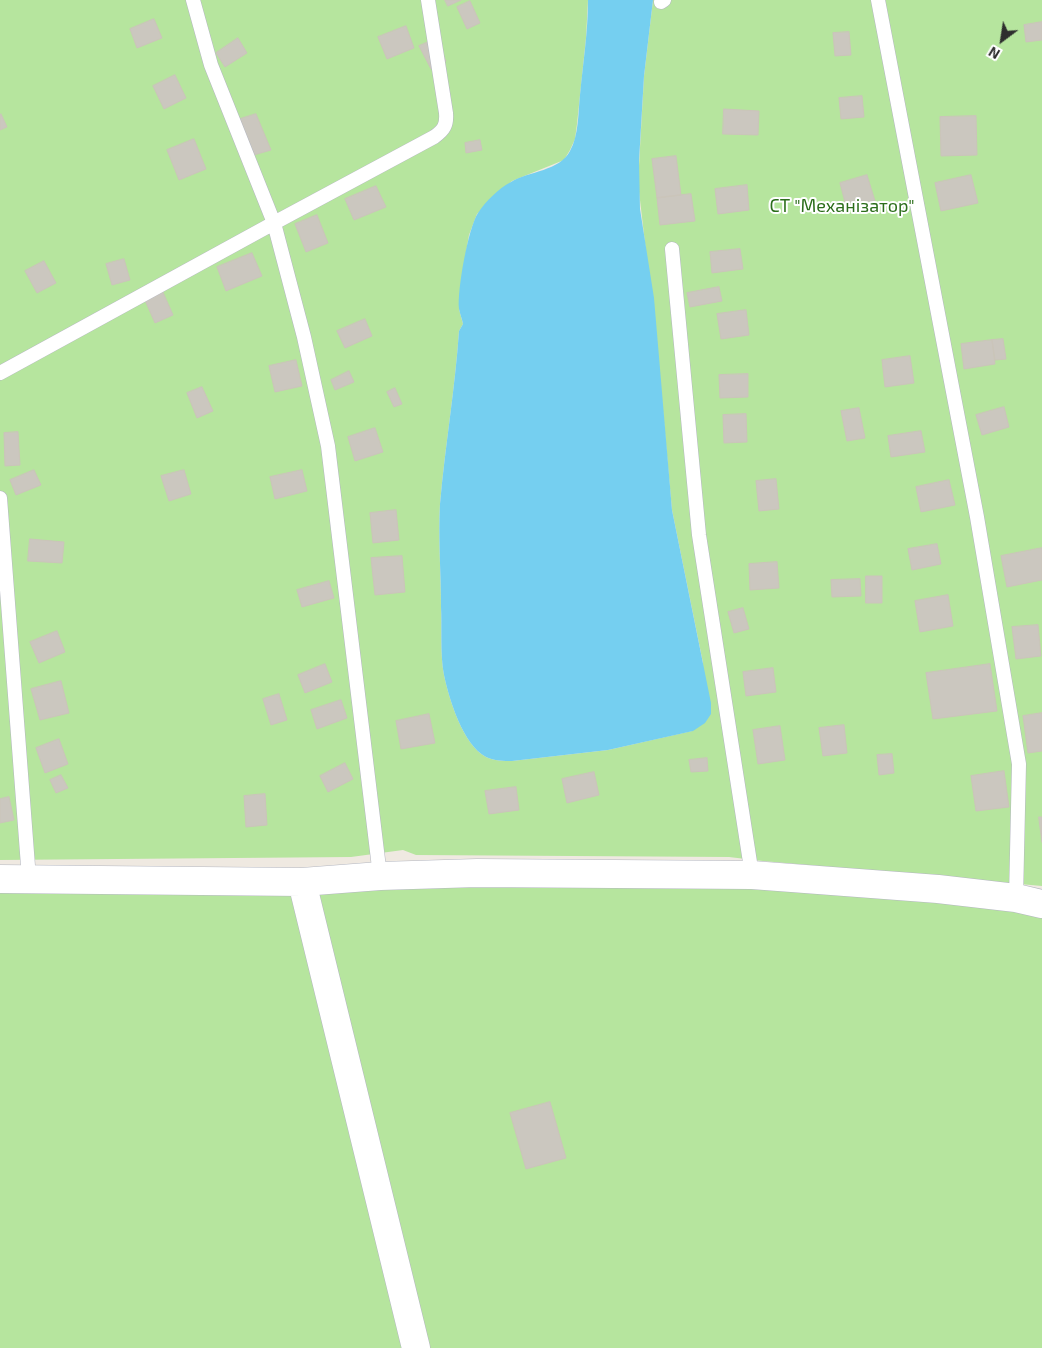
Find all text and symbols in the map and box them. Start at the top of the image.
north arrow [977,15,1027,65]
text: N [985,43,1003,63]
park label: СТ "Механізатор" [769,195,915,217]

